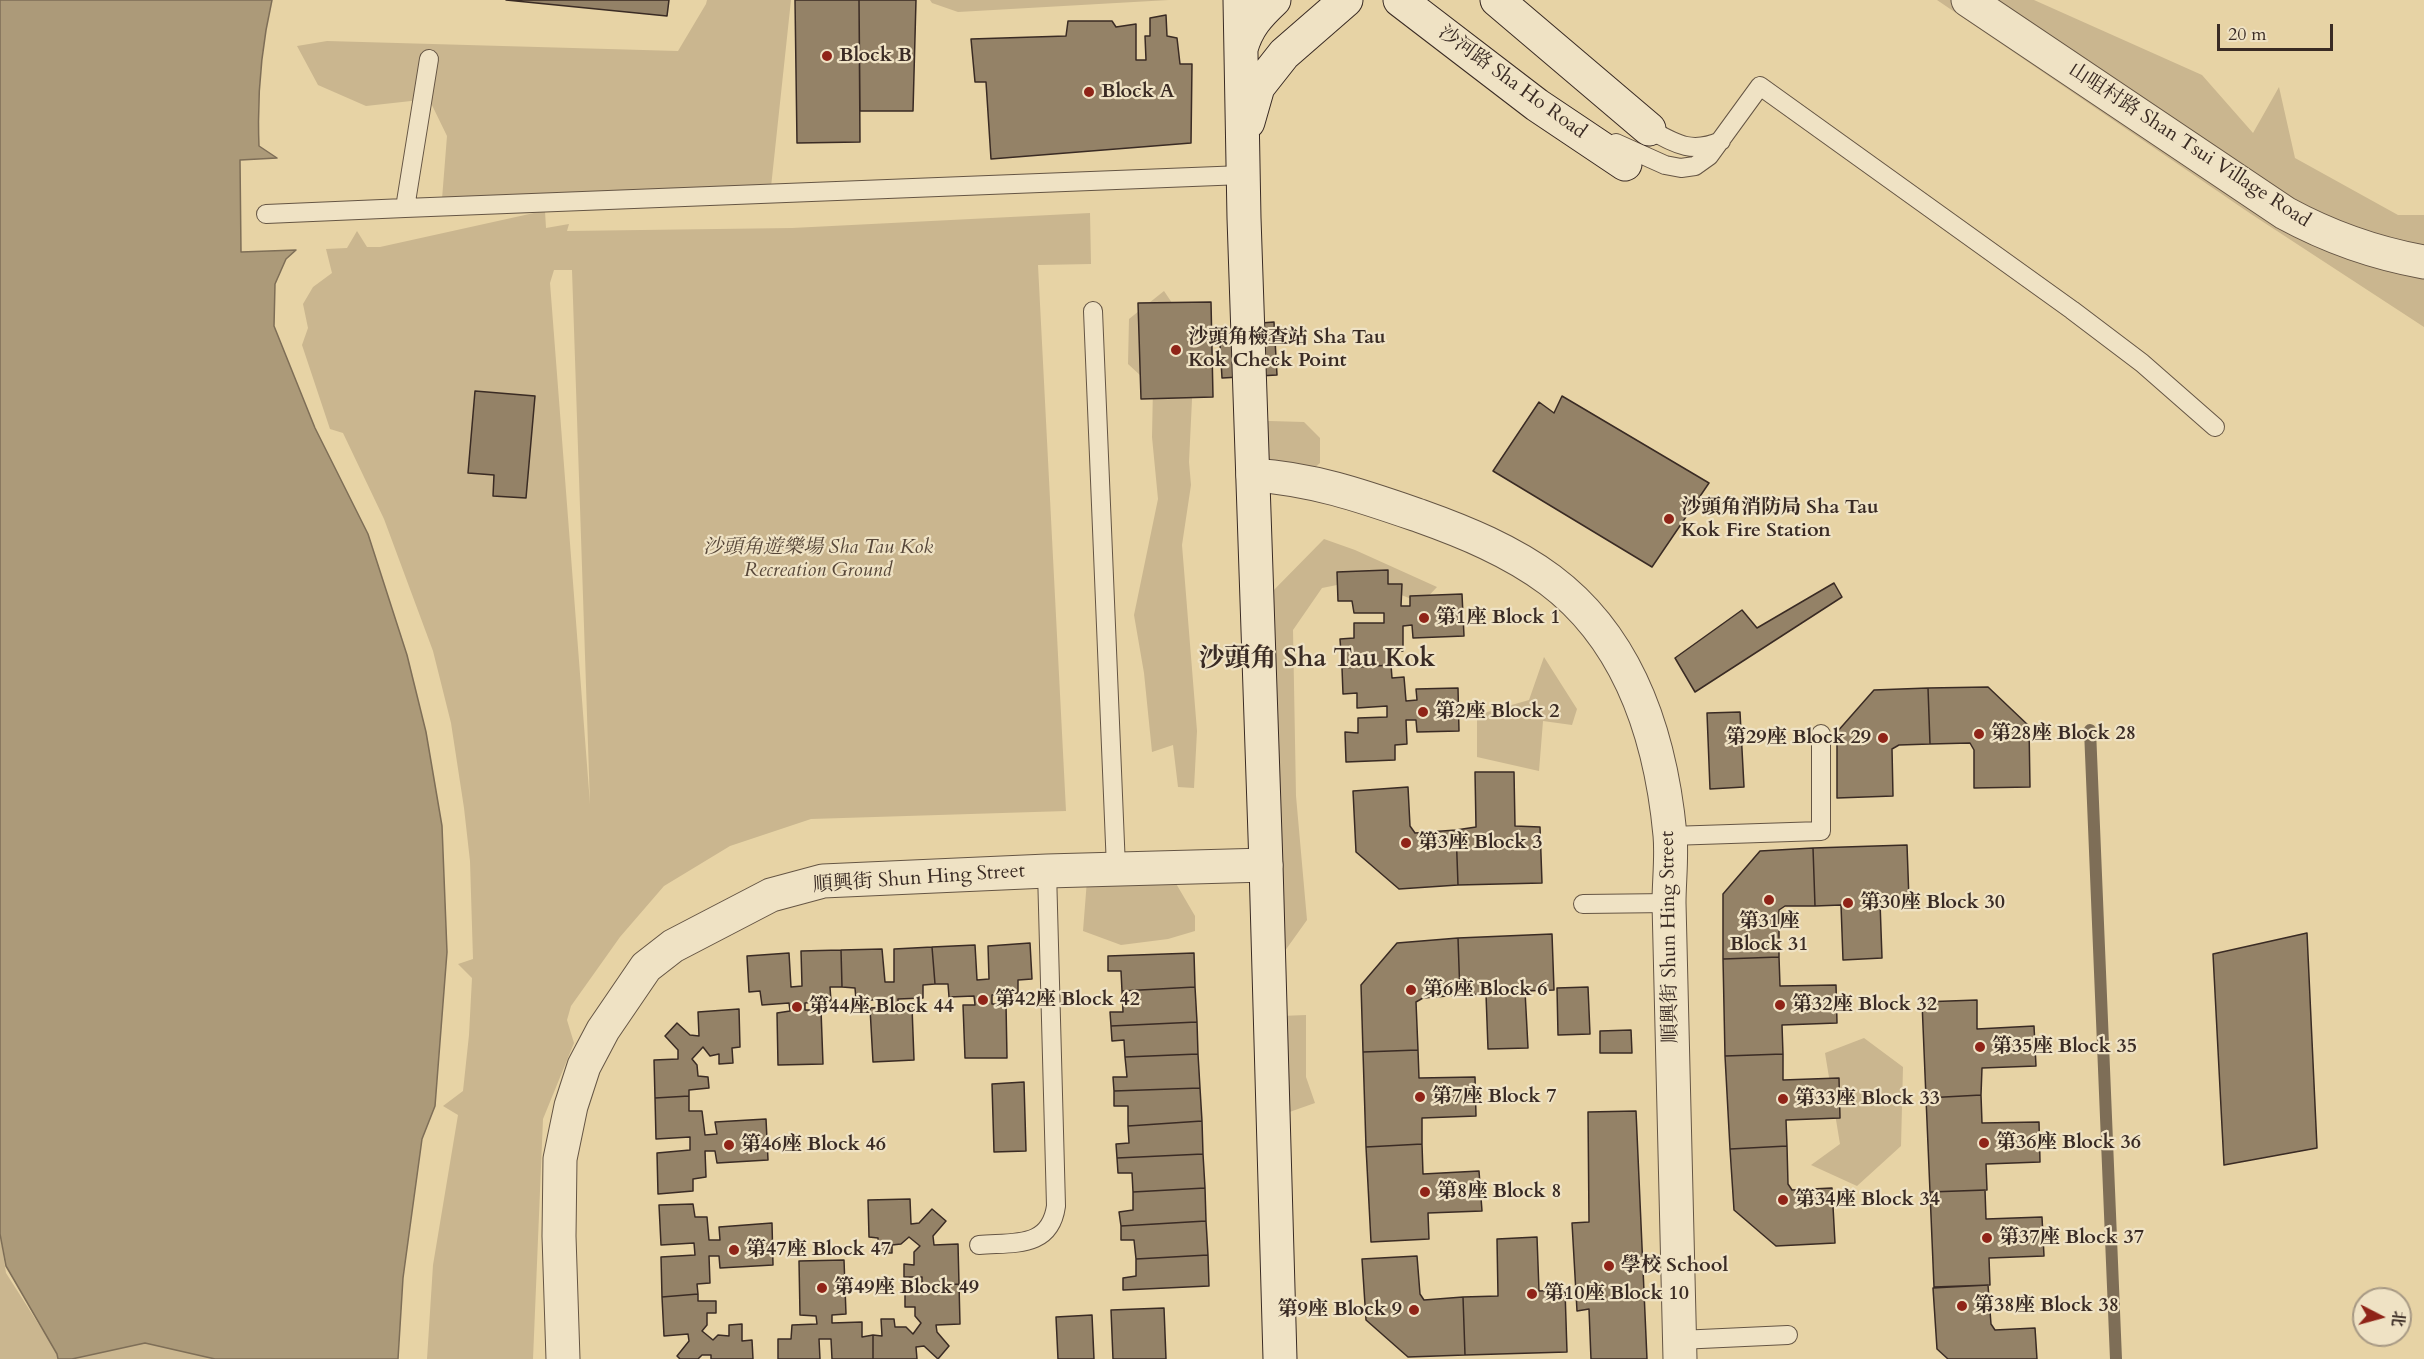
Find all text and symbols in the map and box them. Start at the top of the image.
scale bar [2220,12,2336,50]
street label: 沙河路 Sha Ho Road [1433,21,1591,145]
text: 20 m [2228,22,2267,47]
place label: Block B [839,44,912,68]
marker: Block B [820,49,834,63]
street label: 山咀村路 Shan Tsui Village Road [2063,59,2315,233]
place label: Block A [1101,80,1175,104]
marker: Block A [1082,85,1096,99]
place label: 沙頭角檢查站 Sha Tau Kok Check Point [1188,326,1386,373]
marker: 沙頭角檢查站 Sha Tau Kok Check Point [1169,343,1183,357]
place label: 沙頭角消防局 Sha Tau Kok Fire Station [1681,496,1879,543]
marker: 沙頭角消防局 Sha Tau Kok Fire Station [1662,512,1676,526]
park label: 沙頭角遊樂場 Sha Tau Kok Recreation Ground [703,536,933,583]
place label: 第1座 Block 1 [1436,606,1560,630]
marker: 第1座 Block 1 [1417,611,1431,625]
district label: 沙頭角 Sha Tau Kok [1198,644,1436,676]
place label: 第2座 Block 2 [1435,700,1559,724]
marker: 第2座 Block 2 [1416,705,1430,719]
place label: 第28座 Block 28 [1991,722,2136,746]
place label: 第29座 Block 29 [1726,726,1871,750]
marker: 第28座 Block 28 [1972,727,1986,741]
marker: 第29座 Block 29 [1876,731,1890,745]
place label: 第3座 Block 3 [1418,831,1542,855]
street label: 順興街 Shun Hing Street [1656,831,1684,1043]
marker: 第3座 Block 3 [1399,836,1413,850]
street label: 順興街 Shun Hing Street [812,860,1026,898]
place label: 第30座 Block 30 [1860,891,2005,915]
marker: 第31座 Block 31 [1762,893,1776,907]
marker: 第30座 Block 30 [1841,896,1855,910]
place label: 第31座 Block 31 [1729,910,1809,957]
place label: 第6座 Block 6 [1423,978,1547,1002]
marker: 第6座 Block 6 [1404,983,1418,997]
place label: 第42座 Block 42 [995,988,1140,1012]
marker: 第42座 Block 42 [976,993,990,1007]
place label: 第32座 Block 32 [1792,993,1937,1017]
place label: 第44座 Block 44 [809,995,954,1019]
marker: 第32座 Block 32 [1773,998,1787,1012]
marker: 第44座 Block 44 [790,1000,804,1014]
place label: 第35座 Block 35 [1992,1035,2137,1059]
marker: 第35座 Block 35 [1973,1040,1987,1054]
place label: 第7座 Block 7 [1432,1085,1556,1109]
place label: 第33座 Block 33 [1795,1087,1940,1111]
marker: 第7座 Block 7 [1413,1090,1427,1104]
marker: 第33座 Block 33 [1776,1092,1790,1106]
place label: 第36座 Block 36 [1996,1131,2141,1155]
place label: 第46座 Block 46 [741,1133,886,1157]
marker: 第36座 Block 36 [1977,1136,1991,1150]
marker: 第46座 Block 46 [722,1138,736,1152]
place label: 第8座 Block 8 [1437,1180,1561,1204]
marker: 第8座 Block 8 [1418,1185,1432,1199]
place label: 第34座 Block 34 [1795,1188,1940,1212]
marker: 第34座 Block 34 [1776,1193,1790,1207]
place label: 第37座 Block 37 [1999,1226,2144,1250]
marker: 第37座 Block 37 [1980,1231,1994,1245]
place label: 第47座 Block 47 [746,1238,891,1262]
marker: 第47座 Block 47 [727,1243,741,1257]
place label: 學校 School [1621,1254,1728,1278]
marker: 學校 School [1602,1259,1616,1273]
place label: 第49座 Block 49 [834,1276,979,1300]
marker: 第49座 Block 49 [815,1281,829,1295]
place label: 第10座 Block 10 [1544,1282,1689,1306]
marker: 第10座 Block 10 [1525,1287,1539,1301]
north arrow [2352,1287,2412,1347]
place label: 第38座 Block 38 [1974,1294,2119,1318]
place label: 第9座 Block 9 [1278,1298,1402,1322]
marker: 第38座 Block 38 [1955,1299,1969,1313]
marker: 第9座 Block 9 [1407,1303,1421,1317]
text: 北 [2386,1310,2410,1328]

